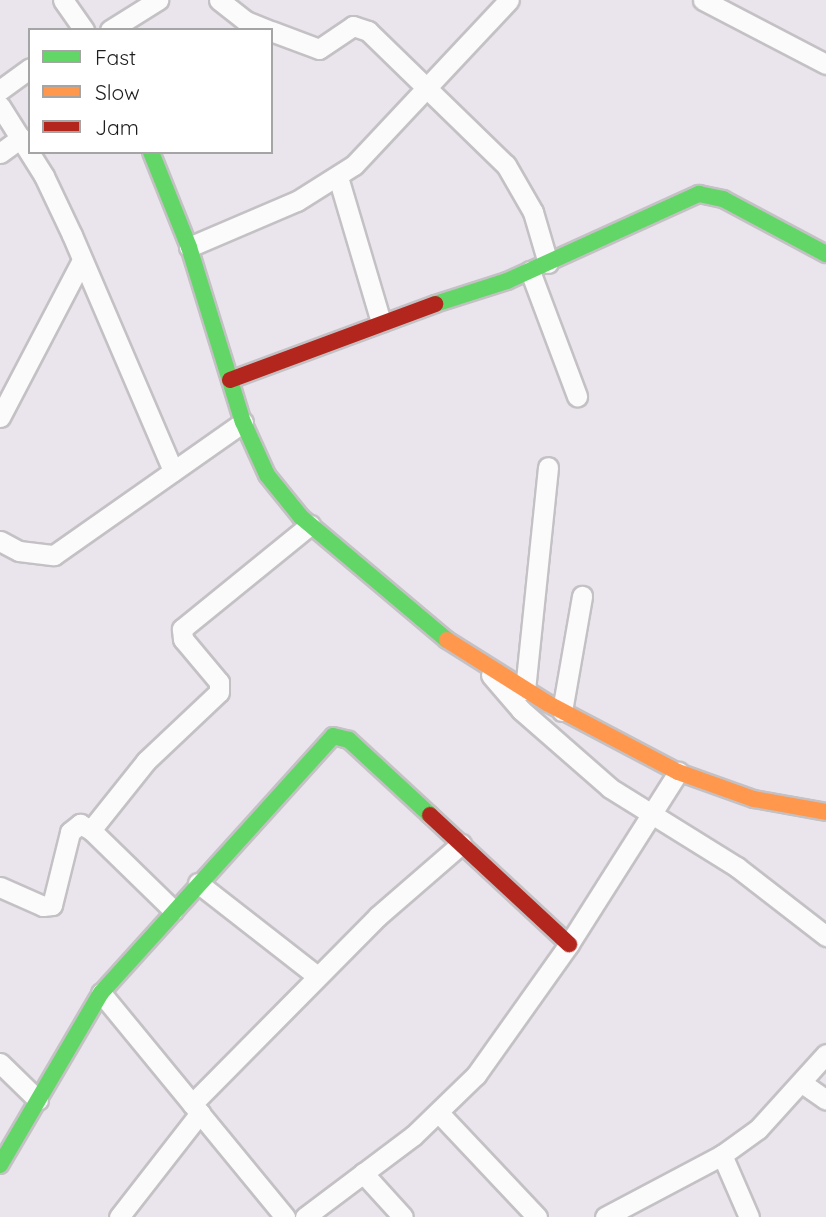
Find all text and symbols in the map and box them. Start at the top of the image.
legend [28,28,273,154]
text: Fast [95,44,136,70]
text: Slow [95,79,140,105]
text: Jam [95,114,139,140]

